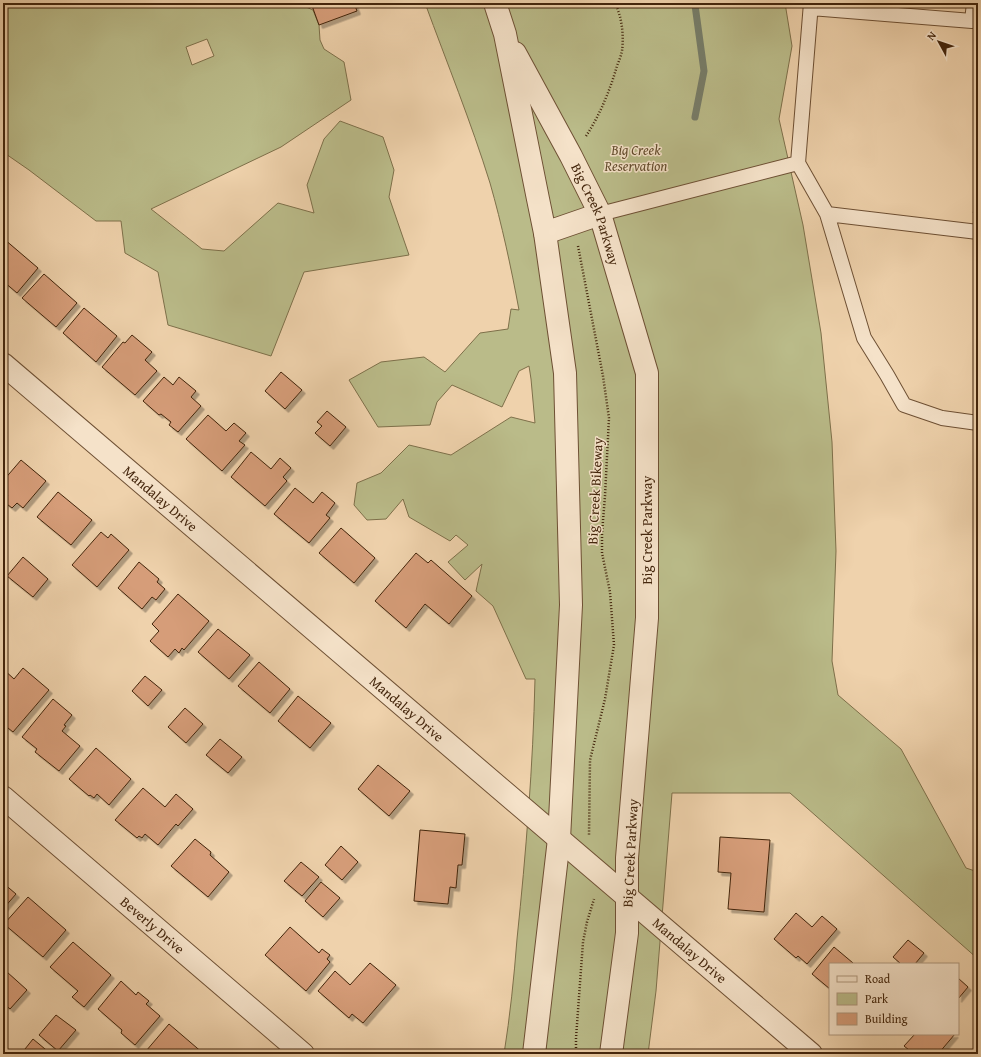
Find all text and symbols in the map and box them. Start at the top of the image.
north arrow [919,22,959,62]
text: N [923,27,940,44]
park label: Big Creek Reservation [604,140,667,176]
street label: Big Creek Parkway [566,160,625,268]
street label: Big Creek Bikeway [582,437,608,545]
street label: Mandalay Drive [119,461,202,536]
street label: Big Creek Parkway [637,476,657,584]
street label: Mandalay Drive [365,671,449,747]
street label: Big Creek Parkway [617,798,643,908]
street label: Beverly Drive [116,892,189,959]
street label: Mandalay Drive [648,913,732,988]
legend [829,963,959,1035]
text: Road [865,970,891,987]
text: Park [865,990,889,1007]
text: Building [865,1010,908,1027]

